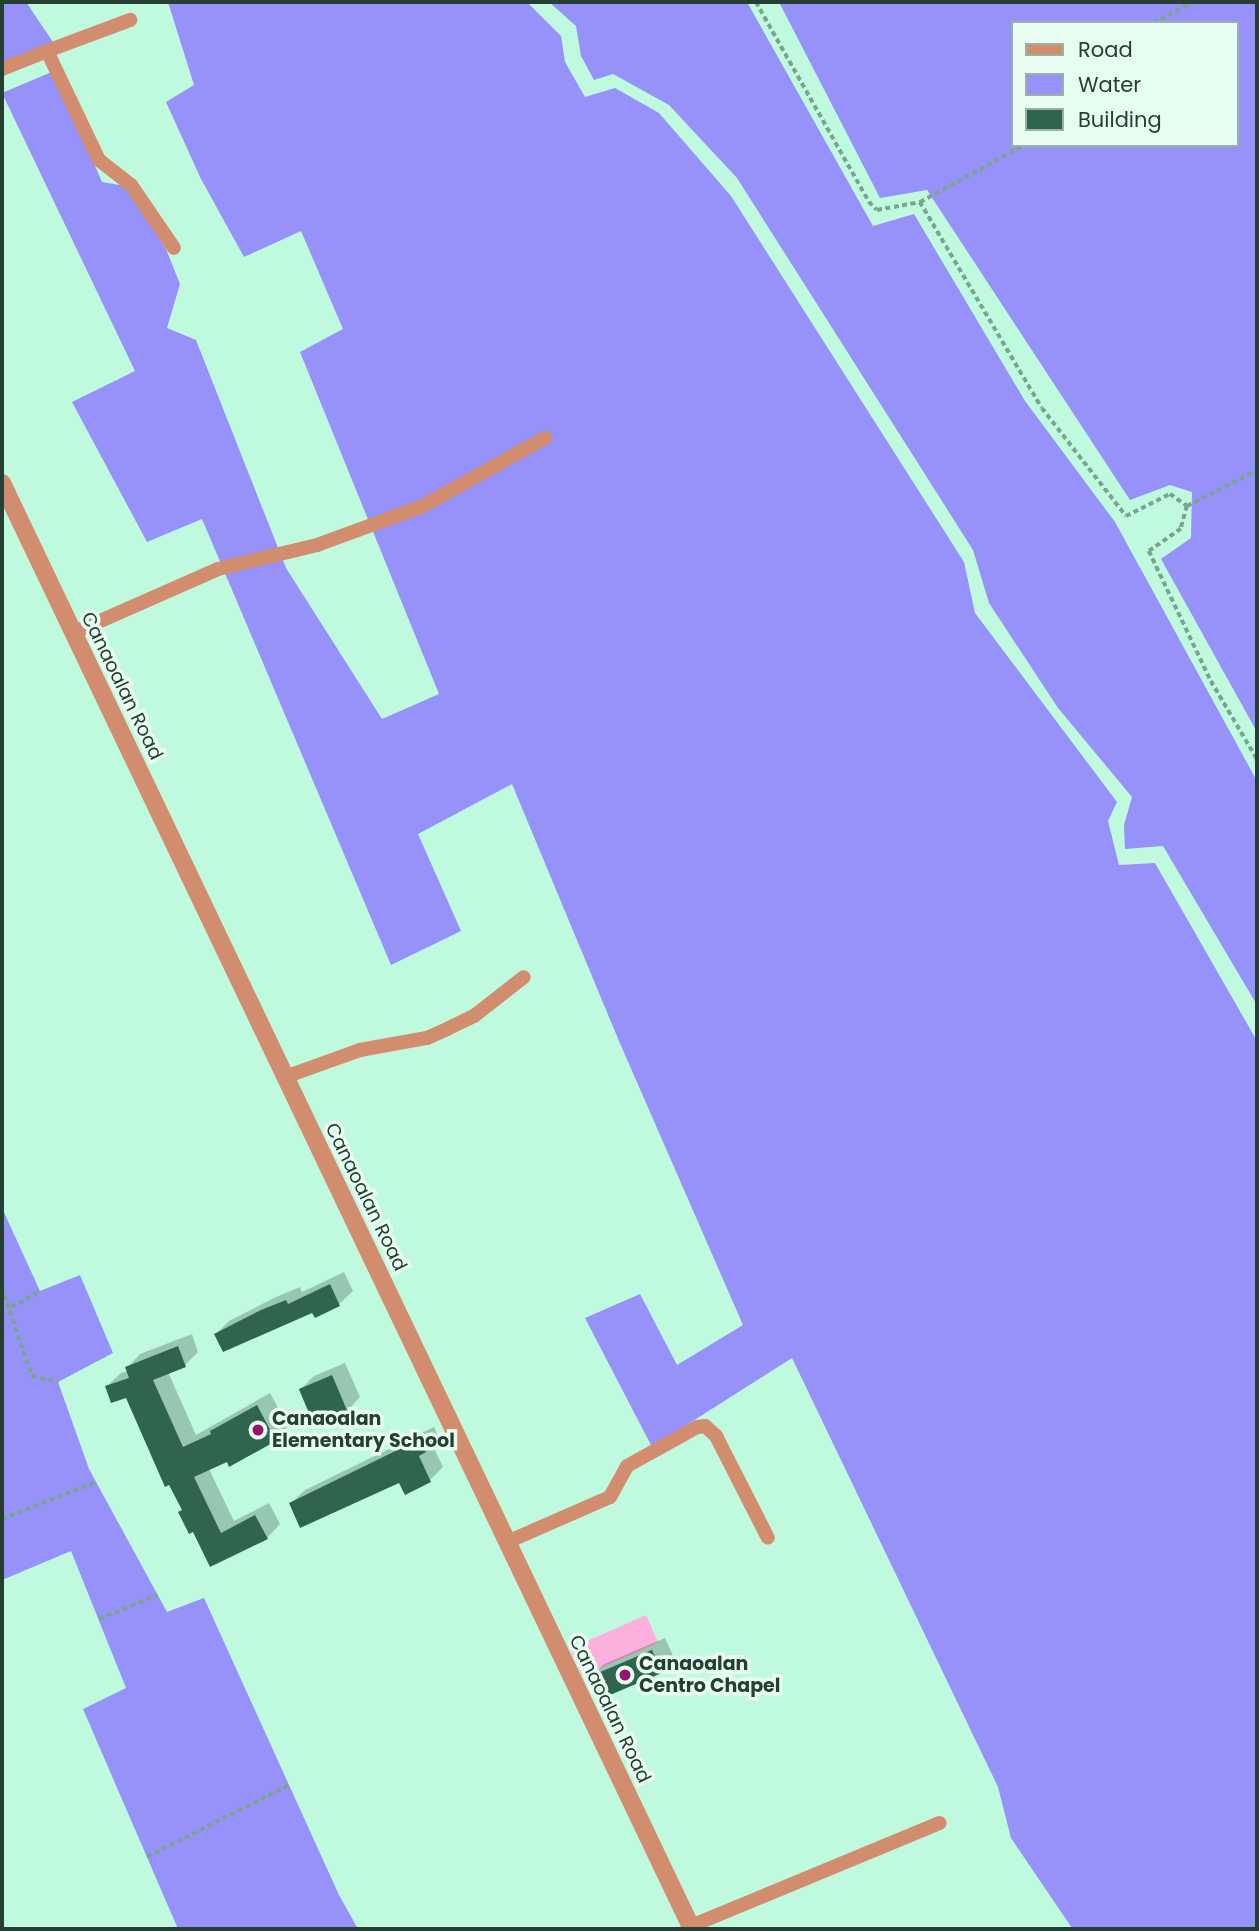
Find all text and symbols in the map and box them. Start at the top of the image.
legend [1010,21,1238,147]
text: Road [1078,35,1133,64]
text: Water [1078,70,1141,99]
text: Building [1078,105,1162,134]
street label: Canaoalan Road [76,608,168,764]
street label: Canaoalan Road [320,1119,412,1275]
place label: Canaoalan Elementary School [272,1408,455,1452]
marker: Canaoalan Elementary School [250,1422,266,1438]
street label: Canaoalan Road [564,1631,656,1787]
place label: Canaoalan Centro Chapel [639,1653,780,1697]
marker: Canaoalan Centro Chapel [617,1667,633,1683]

